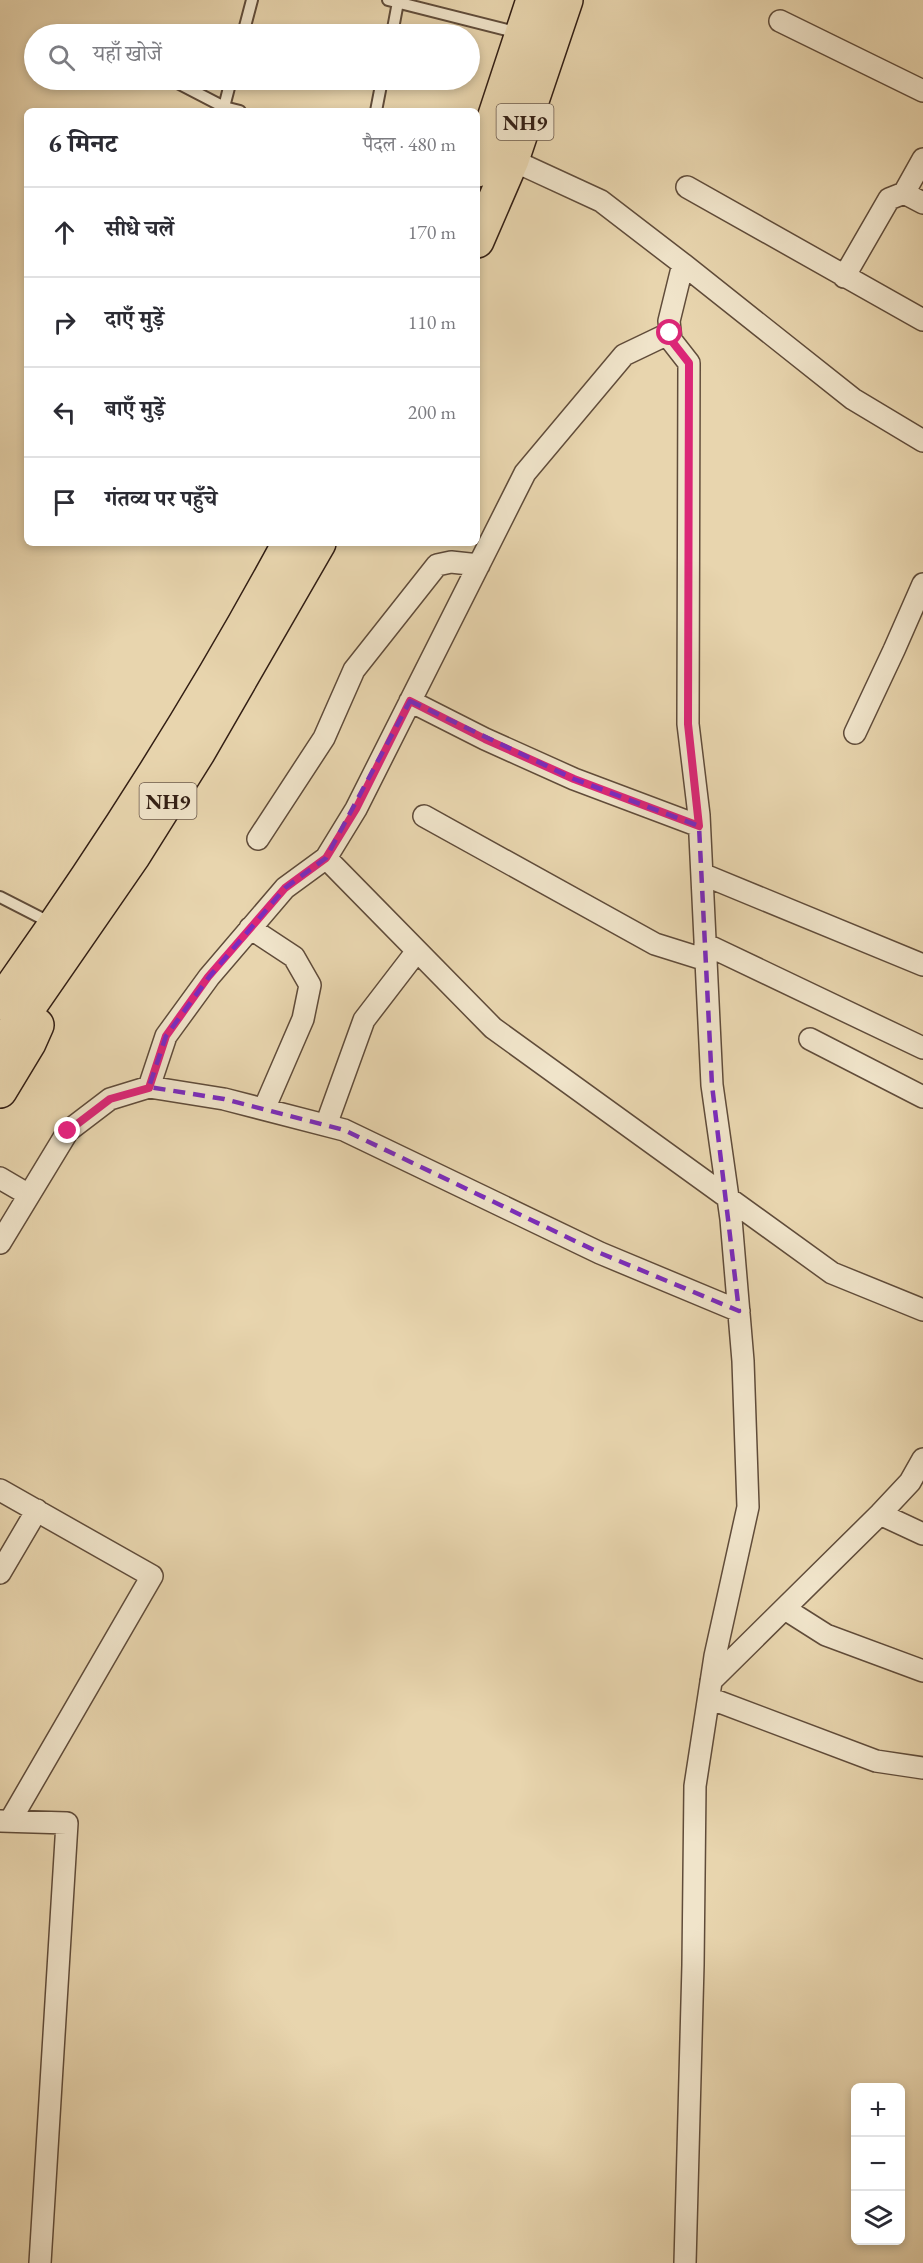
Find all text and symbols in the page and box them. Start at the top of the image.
search box [24,24,480,90]
text: यहाँ खोजें [93,39,162,68]
icon: search [45,41,78,74]
road number: NH9 [496,104,554,140]
text: 6 मिनट [48,126,117,160]
text: पैदल · 480 m [363,131,456,157]
text: सीधे चलें [105,214,174,243]
icon: ahead [48,216,81,249]
text: 170 m [408,219,456,245]
text: दाएँ मुड़ें [105,304,164,333]
icon: right [48,306,81,339]
text: 110 m [408,309,456,335]
route start [656,319,682,345]
text: बाएँ मुड़ें [105,394,165,423]
icon: left [48,396,81,429]
text: 200 m [408,399,456,425]
text: गंतव्य पर पहुँचे [105,484,217,513]
icon: arrive [48,486,81,519]
road number: NH9 [140,783,196,819]
route end [54,1117,80,1143]
map controls [851,2083,905,2245]
button: + [851,2083,905,2137]
button: − [851,2137,905,2191]
button: layers [851,2191,905,2245]

